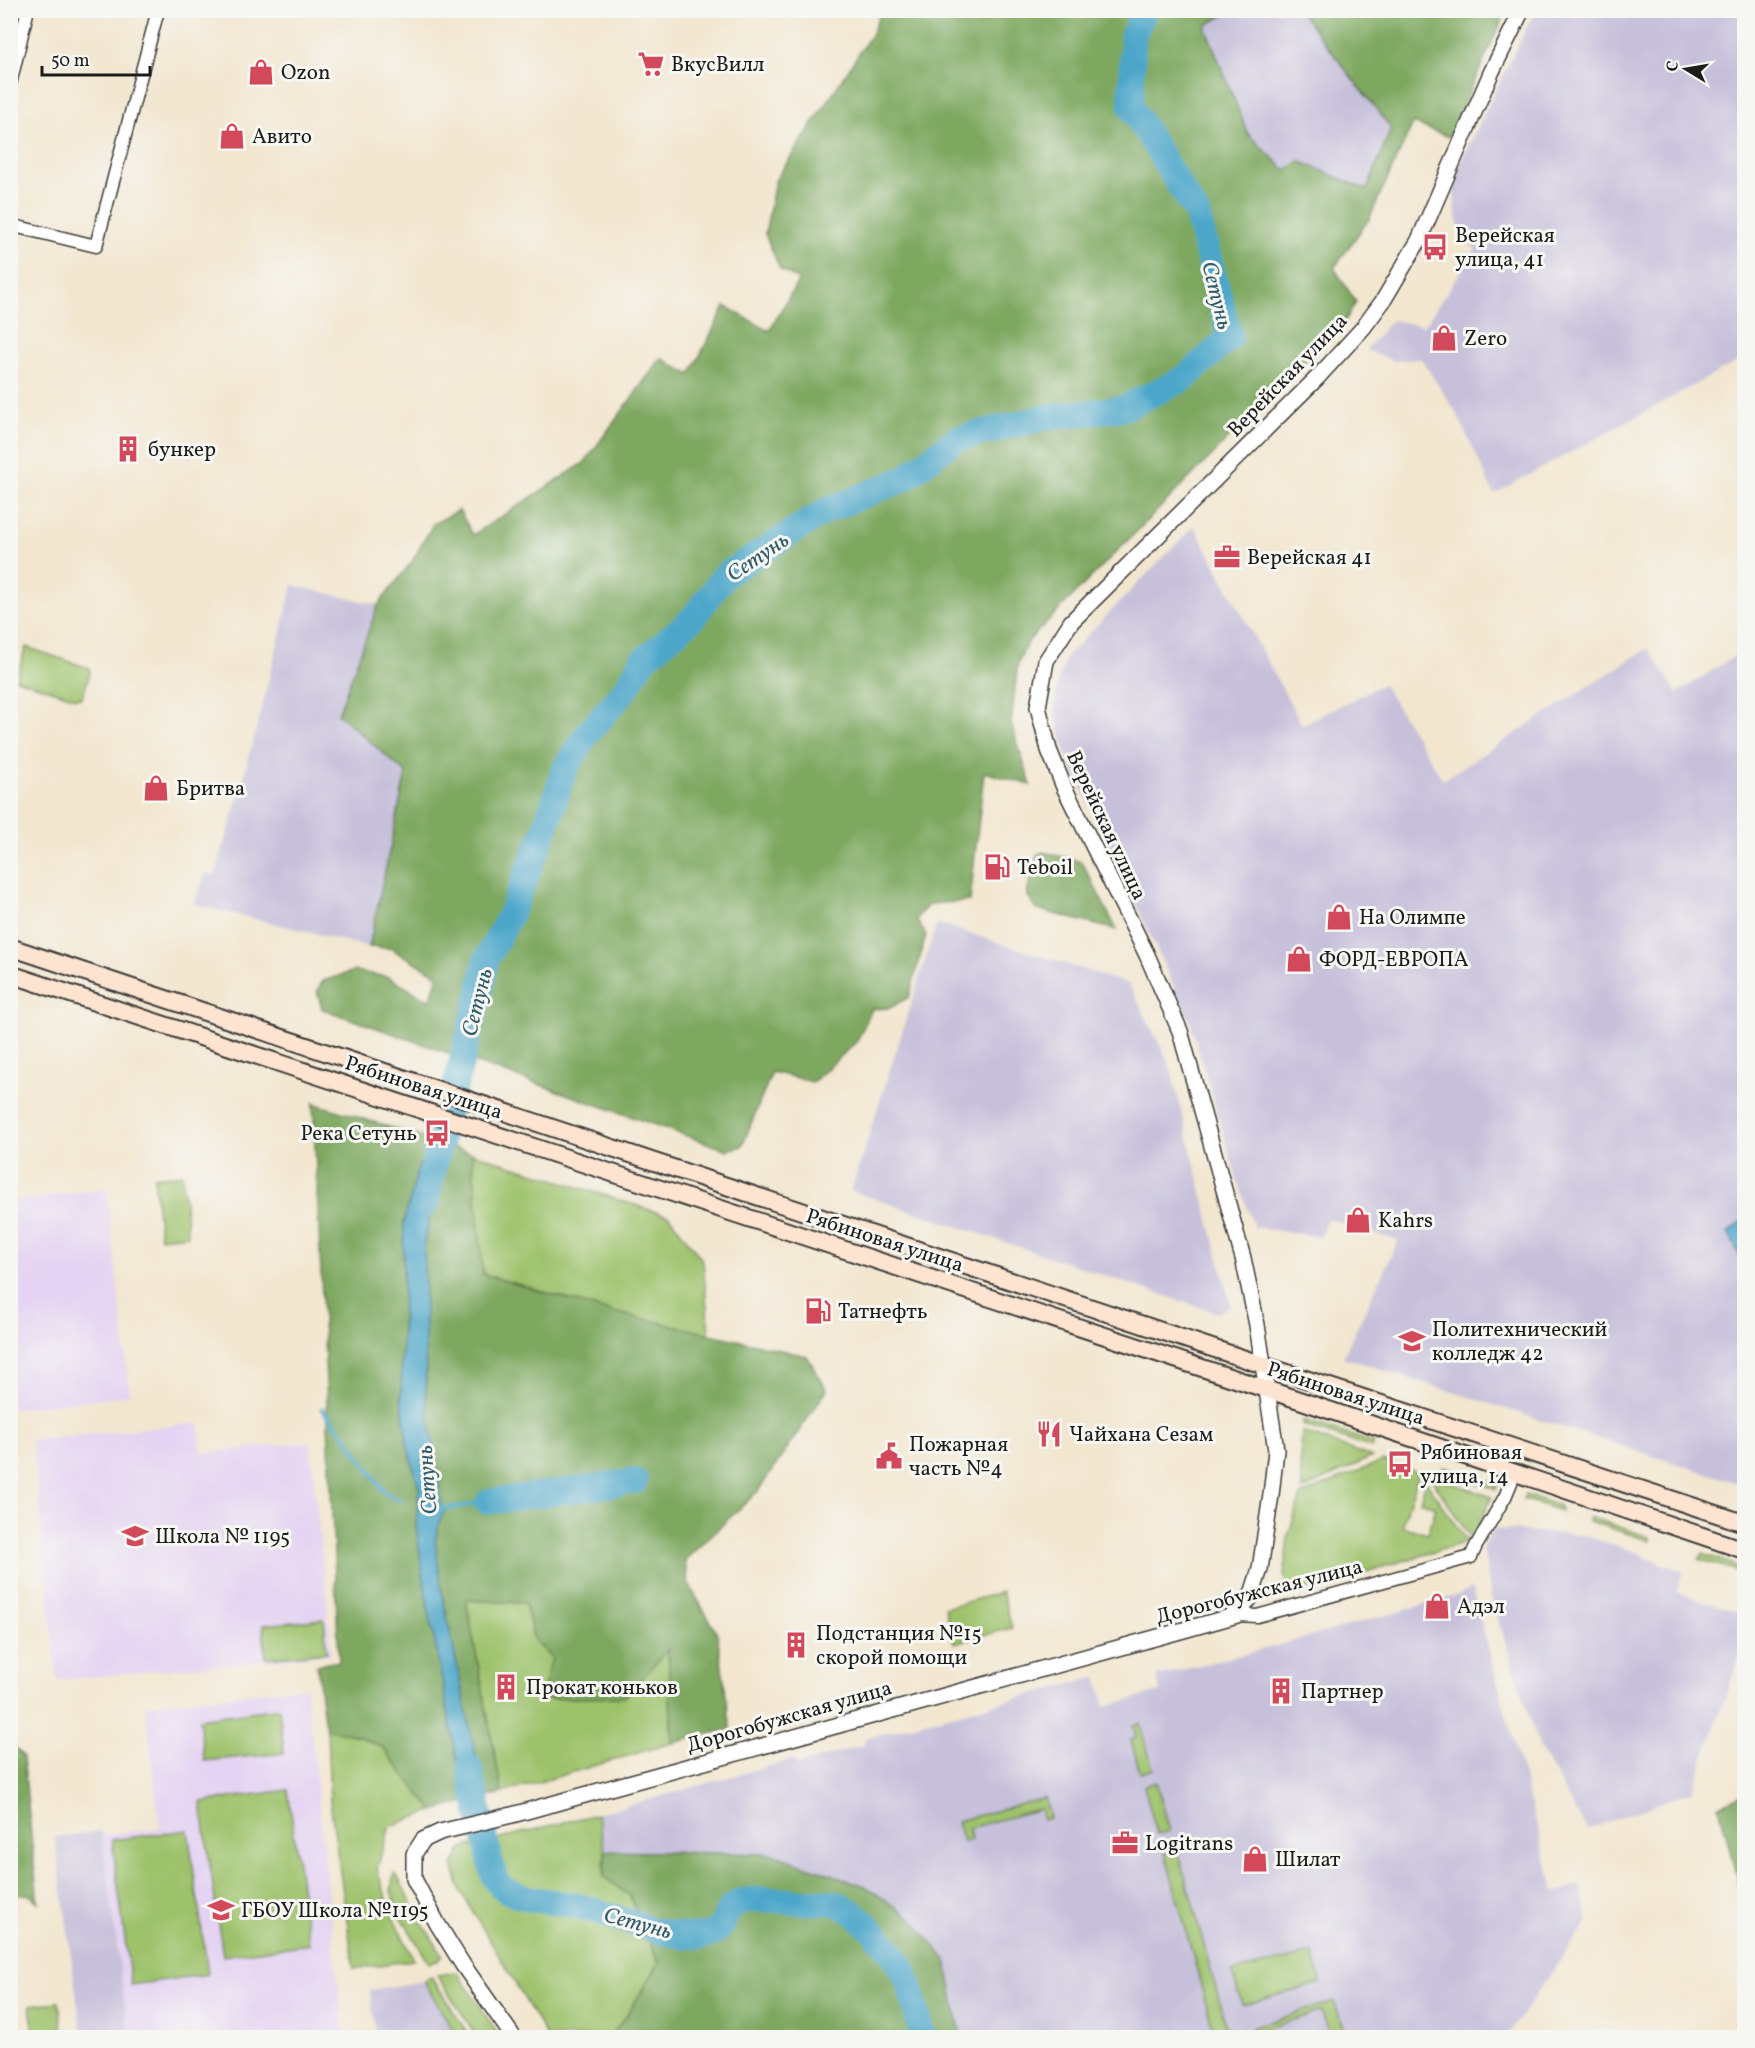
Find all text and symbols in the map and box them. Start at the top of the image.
scale bar [42,39,150,77]
north arrow [1656,39,1716,99]
text: 50 m [51,49,90,74]
supermarket icon: ВкусВилл [636,49,666,79]
place label: ВкусВилл [671,51,765,80]
shop icon: Ozon [246,57,276,87]
place label: Ozon [281,59,331,88]
text: С [1661,59,1685,74]
shop icon: Авито [217,121,247,151]
place label: Авито [252,123,312,152]
place label: Верейская улица, 41 [1455,222,1555,275]
bus stop icon: Верейская улица, 41 [1420,232,1450,262]
water label: Сетунь [1192,258,1239,333]
street label: Верейская улица [1221,308,1355,444]
shop icon: Zero [1429,323,1459,353]
place label: Zero [1464,325,1507,354]
building icon: бункер [113,434,143,464]
place label: бункер [148,436,216,465]
water label: Сетунь [721,526,796,590]
office icon: Верейская 41 [1212,542,1242,572]
place label: Верейская 41 [1247,544,1372,573]
street label: Верейская улица [1058,746,1153,905]
shop icon: Бритва [141,773,171,803]
place label: Бритва [176,775,245,804]
fuel station icon: Teboil [982,852,1012,882]
place label: Teboil [1017,854,1073,883]
shop icon: На Олимпе [1324,902,1354,932]
place label: На Олимпе [1359,904,1466,933]
shop icon: ФОРД-ЕВРОПА [1284,944,1314,974]
place label: ФОРД-ЕВРОПА [1319,946,1469,975]
water label: Сетунь [455,965,502,1040]
street label: Рябиновая улица [341,1049,506,1128]
bus stop icon: Река Сетунь [422,1118,452,1148]
place label: Река Сетунь [301,1120,417,1149]
street label: Рябиновая улица [802,1202,967,1281]
shop icon: Kahrs [1343,1205,1373,1235]
place label: Kahrs [1378,1207,1433,1236]
fuel station icon: Татнефть [803,1296,833,1326]
place label: Татнефть [838,1298,928,1327]
place label: Политехнический колледж 42 [1432,1316,1607,1369]
school or university icon: Политехнический колледж 42 [1397,1326,1427,1356]
street label: Рябиновая улица [1263,1355,1428,1434]
restaurant icon: Чайхана Сезам [1034,1419,1064,1449]
place label: Чайхана Сезам [1069,1421,1213,1450]
place label: Пожарная часть №4 [909,1431,1008,1484]
place label: Рябиновая улица, 14 [1420,1439,1522,1492]
public building icon: Пожарная часть №4 [874,1441,904,1471]
water label: Сетунь [411,1444,446,1515]
bus stop icon: Рябиновая улица, 14 [1385,1449,1415,1479]
school or university icon: Школа № 1195 [120,1521,150,1551]
place label: Школа № 1195 [155,1523,290,1552]
street label: Дорогобужская улица [1153,1553,1366,1632]
shop icon: Адэл [1422,1591,1452,1621]
place label: Адэл [1457,1593,1505,1622]
place label: Подстанция №15 скорой помощи [816,1620,982,1673]
building icon: Подстанция №15 скорой помощи [781,1630,811,1660]
building icon: Прокат коньков [491,1672,521,1702]
place label: Прокат коньков [526,1674,678,1703]
street label: Дорогобужская улица [683,1674,895,1761]
building icon: Партнер [1266,1676,1296,1706]
place label: Партнер [1301,1678,1384,1707]
office icon: Logitrans [1110,1828,1140,1858]
place label: Logitrans [1145,1830,1233,1859]
shop icon: Шилат [1240,1844,1270,1874]
place label: Шилат [1275,1846,1341,1875]
school or university icon: ГБОУ Школа №1195 [206,1895,236,1925]
place label: ГБОУ Школа №1195 [241,1897,429,1926]
water label: Сетунь [600,1900,675,1948]

